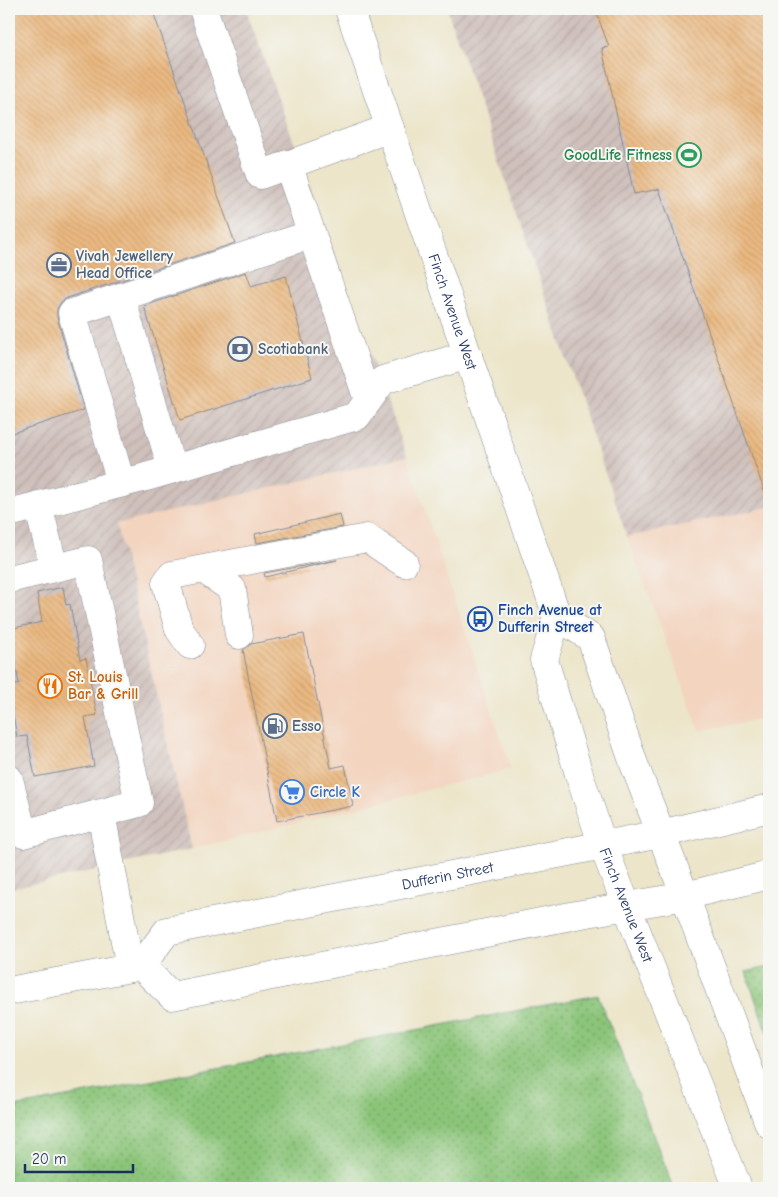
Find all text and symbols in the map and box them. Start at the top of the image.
sports icon: GoodLife Fitness [676,142,702,168]
place label: GoodLife Fitness [564,146,672,164]
place label: Vivah Jewellery Head Office [76,247,173,282]
street label: Finch Avenue West [425,251,481,373]
office icon: Vivah Jewellery Head Office [46,252,72,278]
bank icon: Scotiabank [227,336,253,362]
place label: Scotiabank [258,340,329,358]
place label: Finch Avenue at Dufferin Street [498,601,603,636]
bus stop icon: Finch Avenue at Dufferin Street [467,606,493,632]
place label: St. Louis Bar & Grill [68,668,138,703]
restaurant icon: St. Louis Bar & Grill [37,673,63,699]
fuel station icon: Esso [262,713,288,739]
place label: Esso [292,717,322,735]
supermarket icon: Circle K [279,779,305,805]
place label: Circle K [310,783,361,801]
street label: Finch Avenue West [596,845,657,965]
street label: Dufferin Street [400,858,496,894]
scale bar [25,1142,132,1174]
text: 20 m [32,1150,66,1168]

